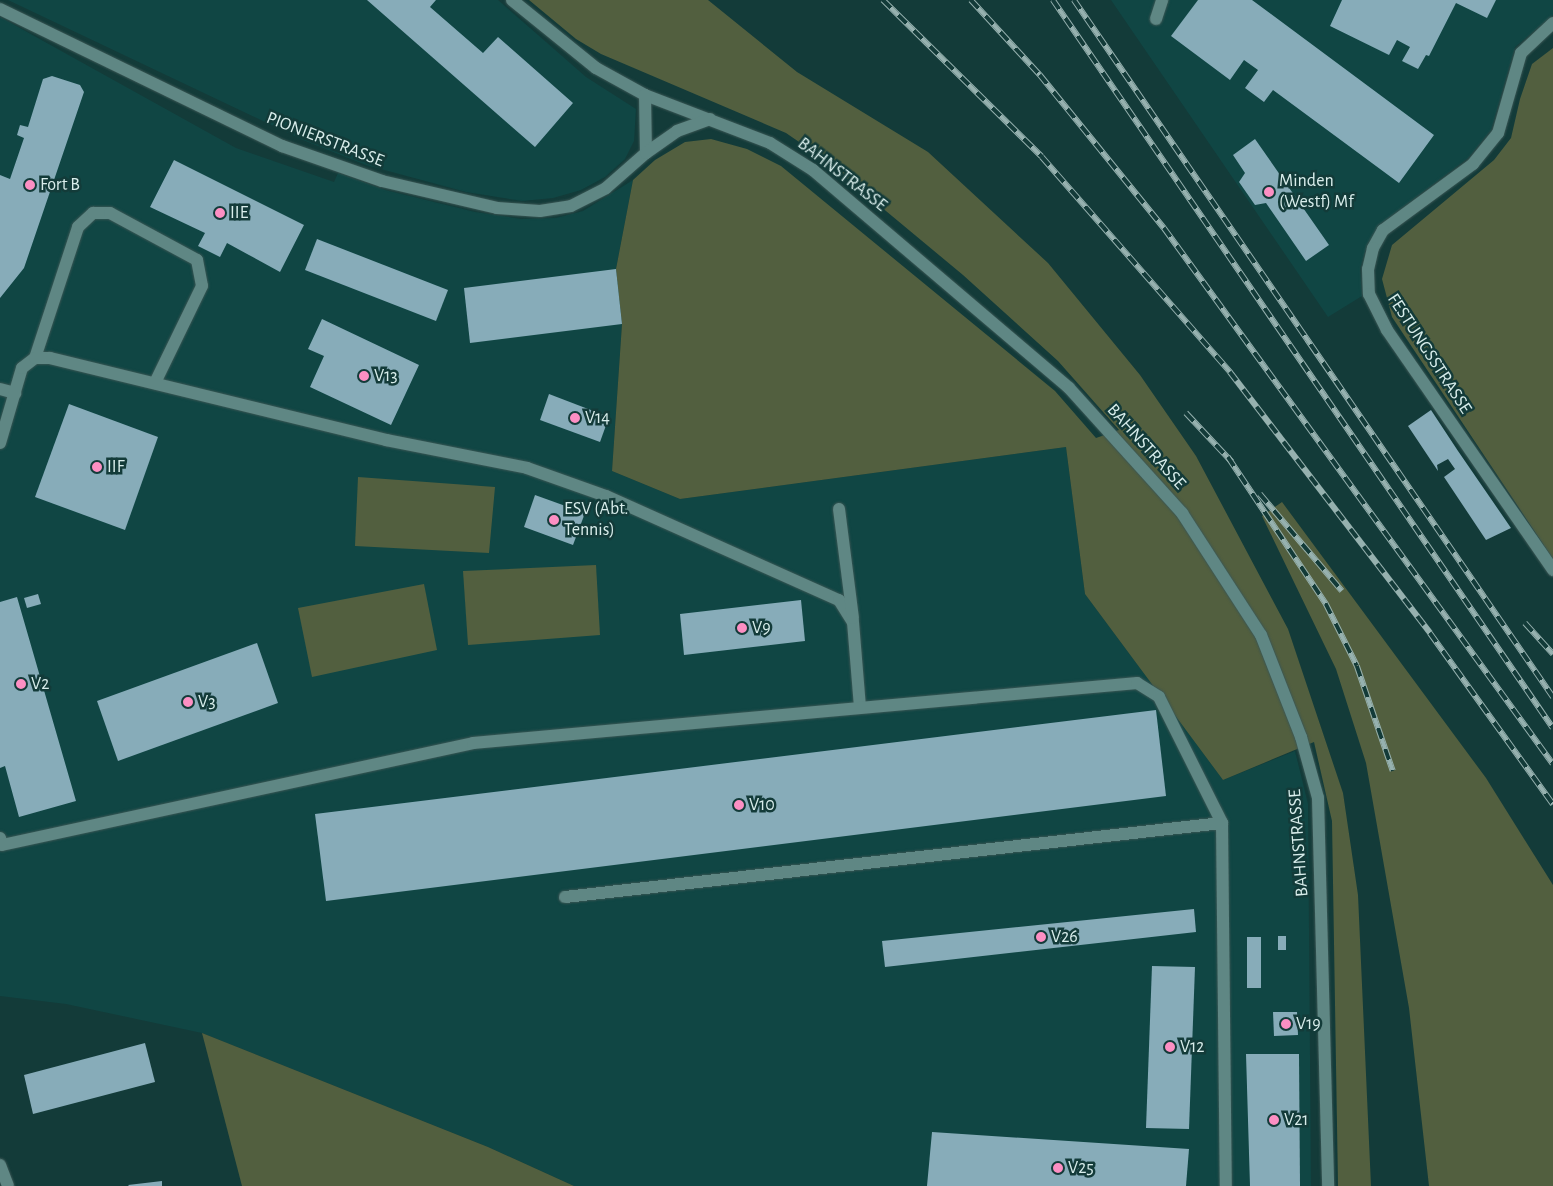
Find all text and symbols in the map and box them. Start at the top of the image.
street label: PIONIERSTRASSE [263,108,387,172]
street label: BAHNSTRASSE [793,133,891,217]
place label: Minden (Westf) Mf [1279,171,1354,213]
place label: Fort B [40,174,80,196]
marker: Fort B [24,179,36,191]
marker: Minden (Westf) Mf [1263,186,1275,198]
place label: IIE [230,202,248,224]
marker: IIE [214,207,226,219]
street label: FESTUNGSSTRASSE [1382,290,1476,418]
place label: V13 [374,365,398,387]
marker: V13 [358,370,370,382]
street label: BAHNSTRASSE [1102,400,1190,494]
place label: V14 [585,407,610,429]
marker: V14 [569,412,581,424]
place label: IIF [107,456,124,478]
marker: IIF [91,461,103,473]
place label: ESV (Abt. Tennis) [564,499,628,542]
marker: ESV (Abt. Tennis) [548,514,560,526]
place label: V9 [752,617,771,639]
marker: V9 [736,622,748,634]
place label: V2 [31,673,49,695]
marker: V2 [15,678,27,690]
place label: V3 [198,691,216,713]
marker: V3 [182,696,194,708]
street label: BAHNSTRASSE [1284,788,1314,898]
place label: V10 [749,794,775,816]
marker: V10 [733,799,745,811]
place label: V26 [1051,926,1078,948]
marker: V26 [1035,931,1047,943]
place label: V19 [1296,1013,1321,1035]
marker: V19 [1280,1018,1292,1030]
place label: V12 [1180,1036,1205,1058]
marker: V12 [1164,1041,1176,1053]
place label: V21 [1284,1109,1309,1131]
marker: V21 [1268,1114,1280,1126]
place label: V25 [1068,1157,1094,1179]
marker: V25 [1052,1162,1064,1174]

